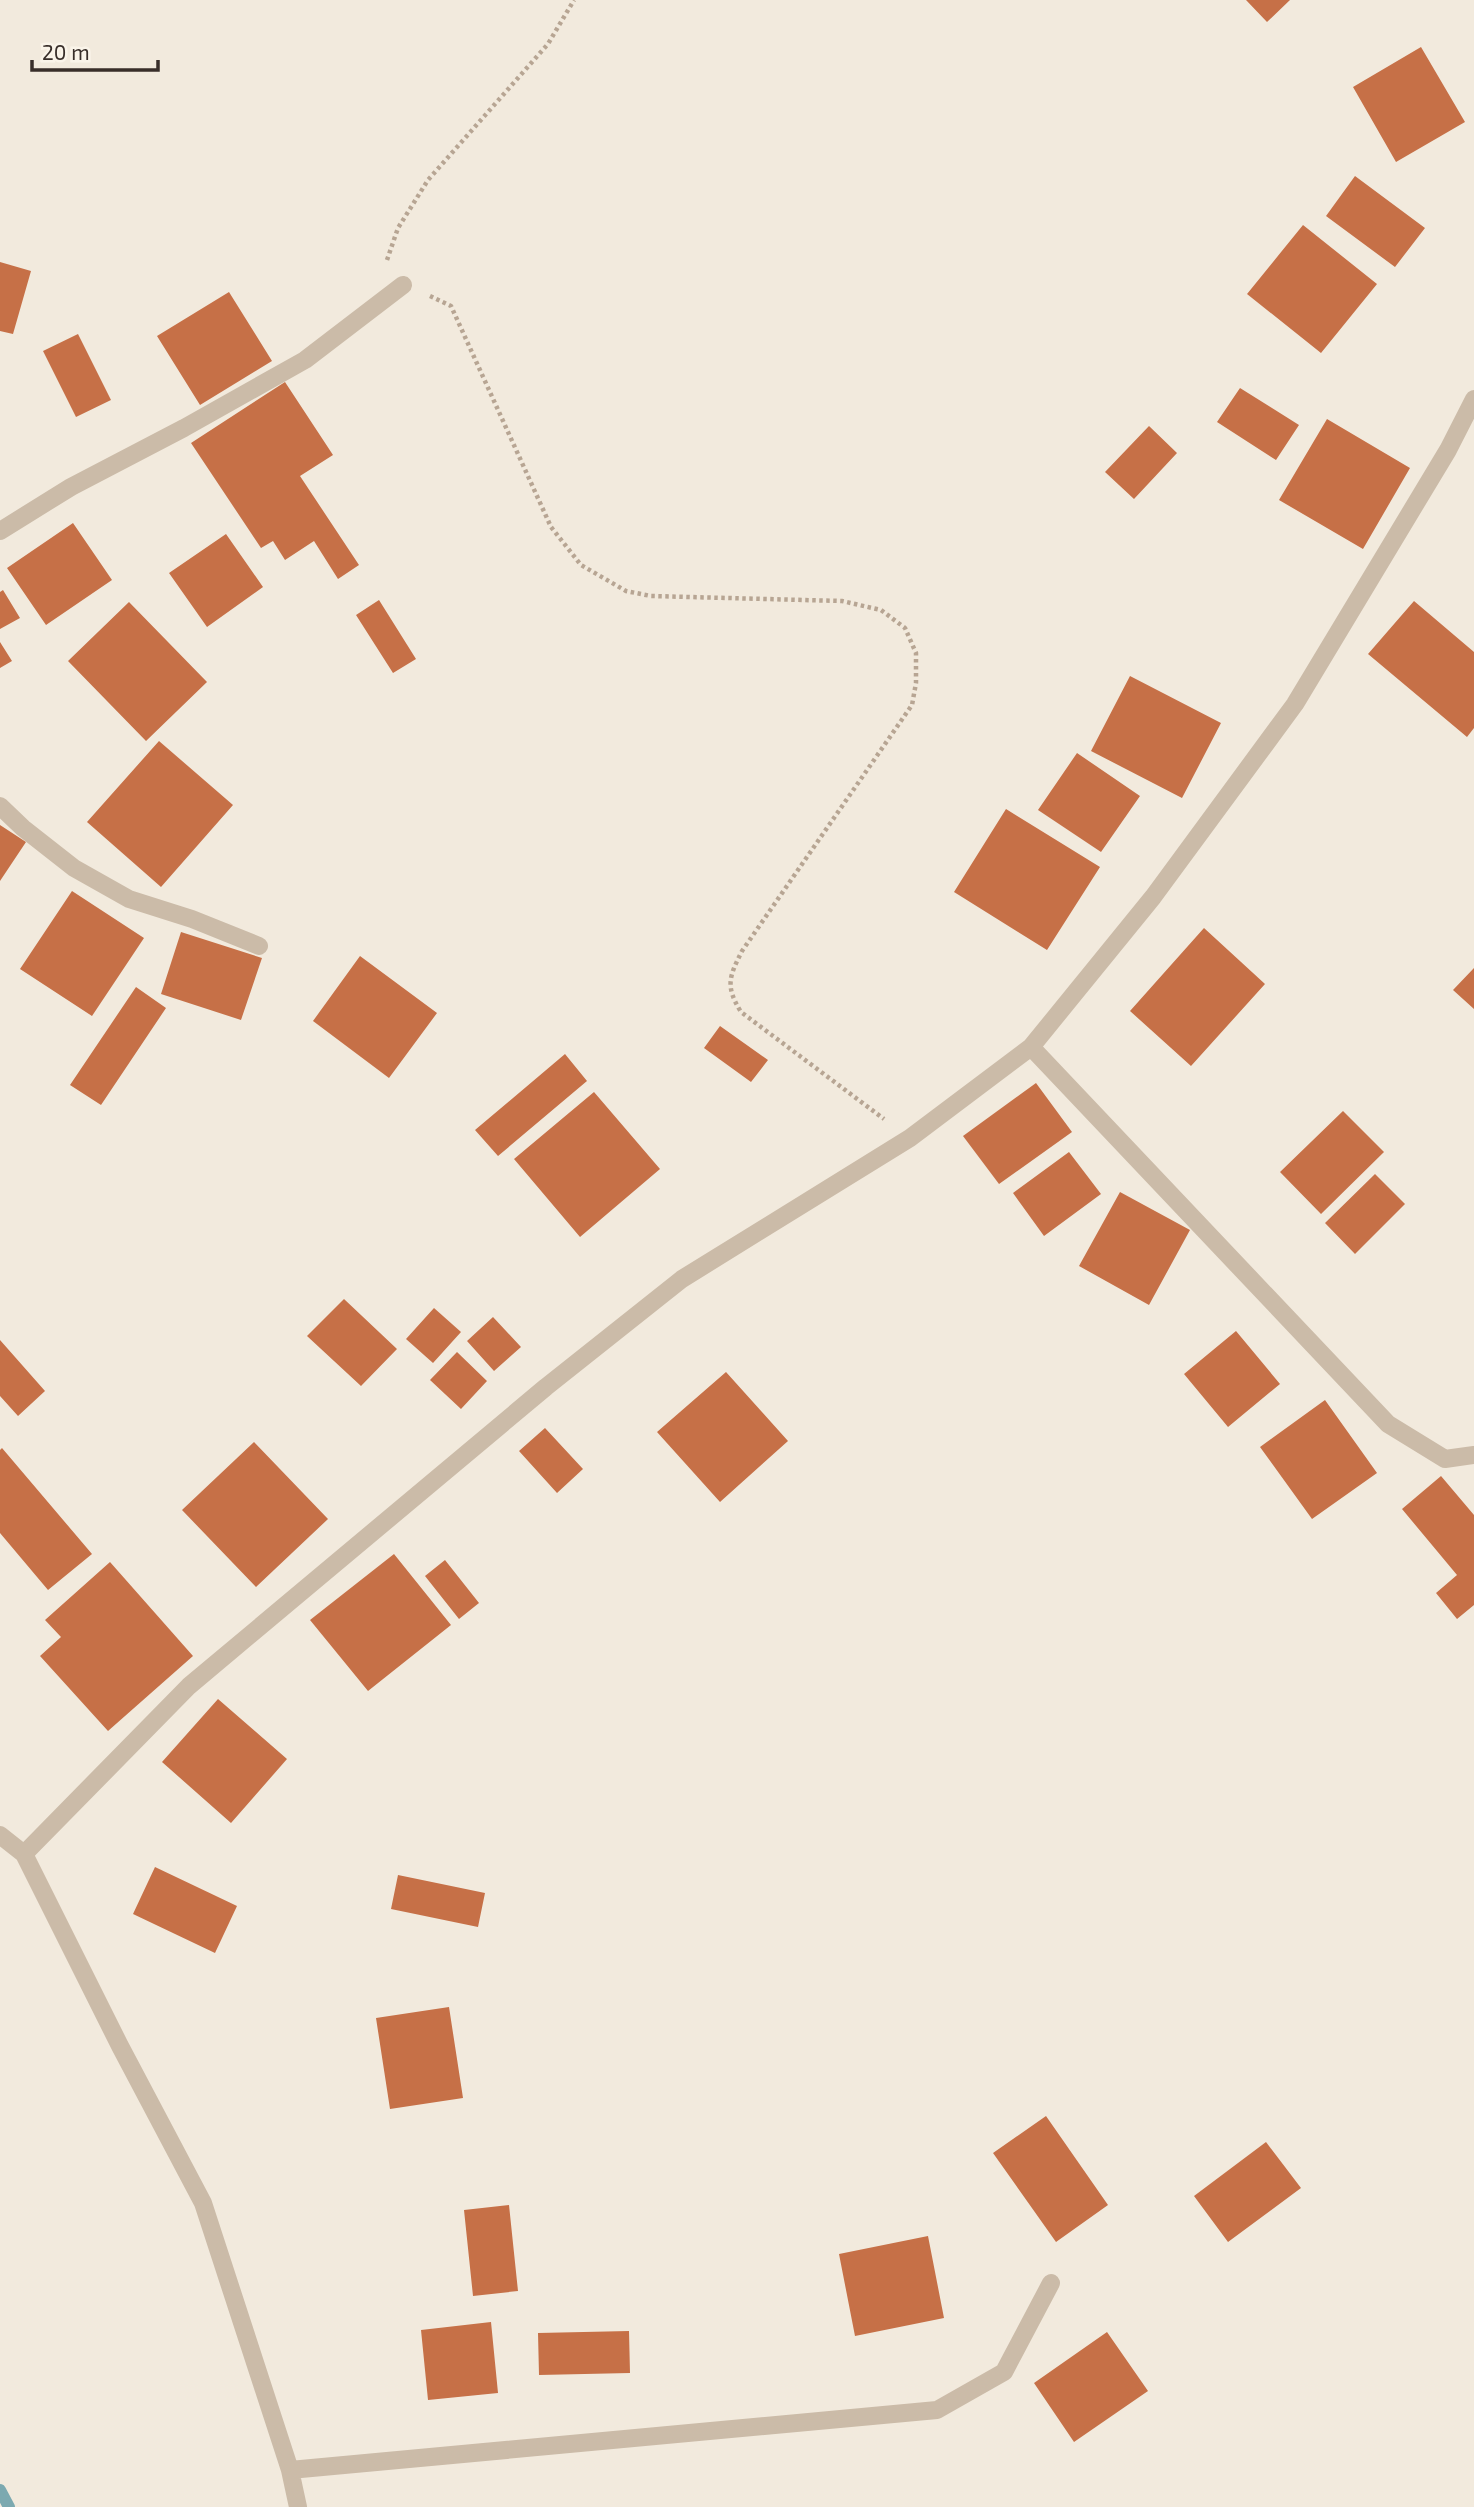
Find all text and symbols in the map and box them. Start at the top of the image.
scale bar [32,28,158,72]
text: 20 m [42,39,90,64]

